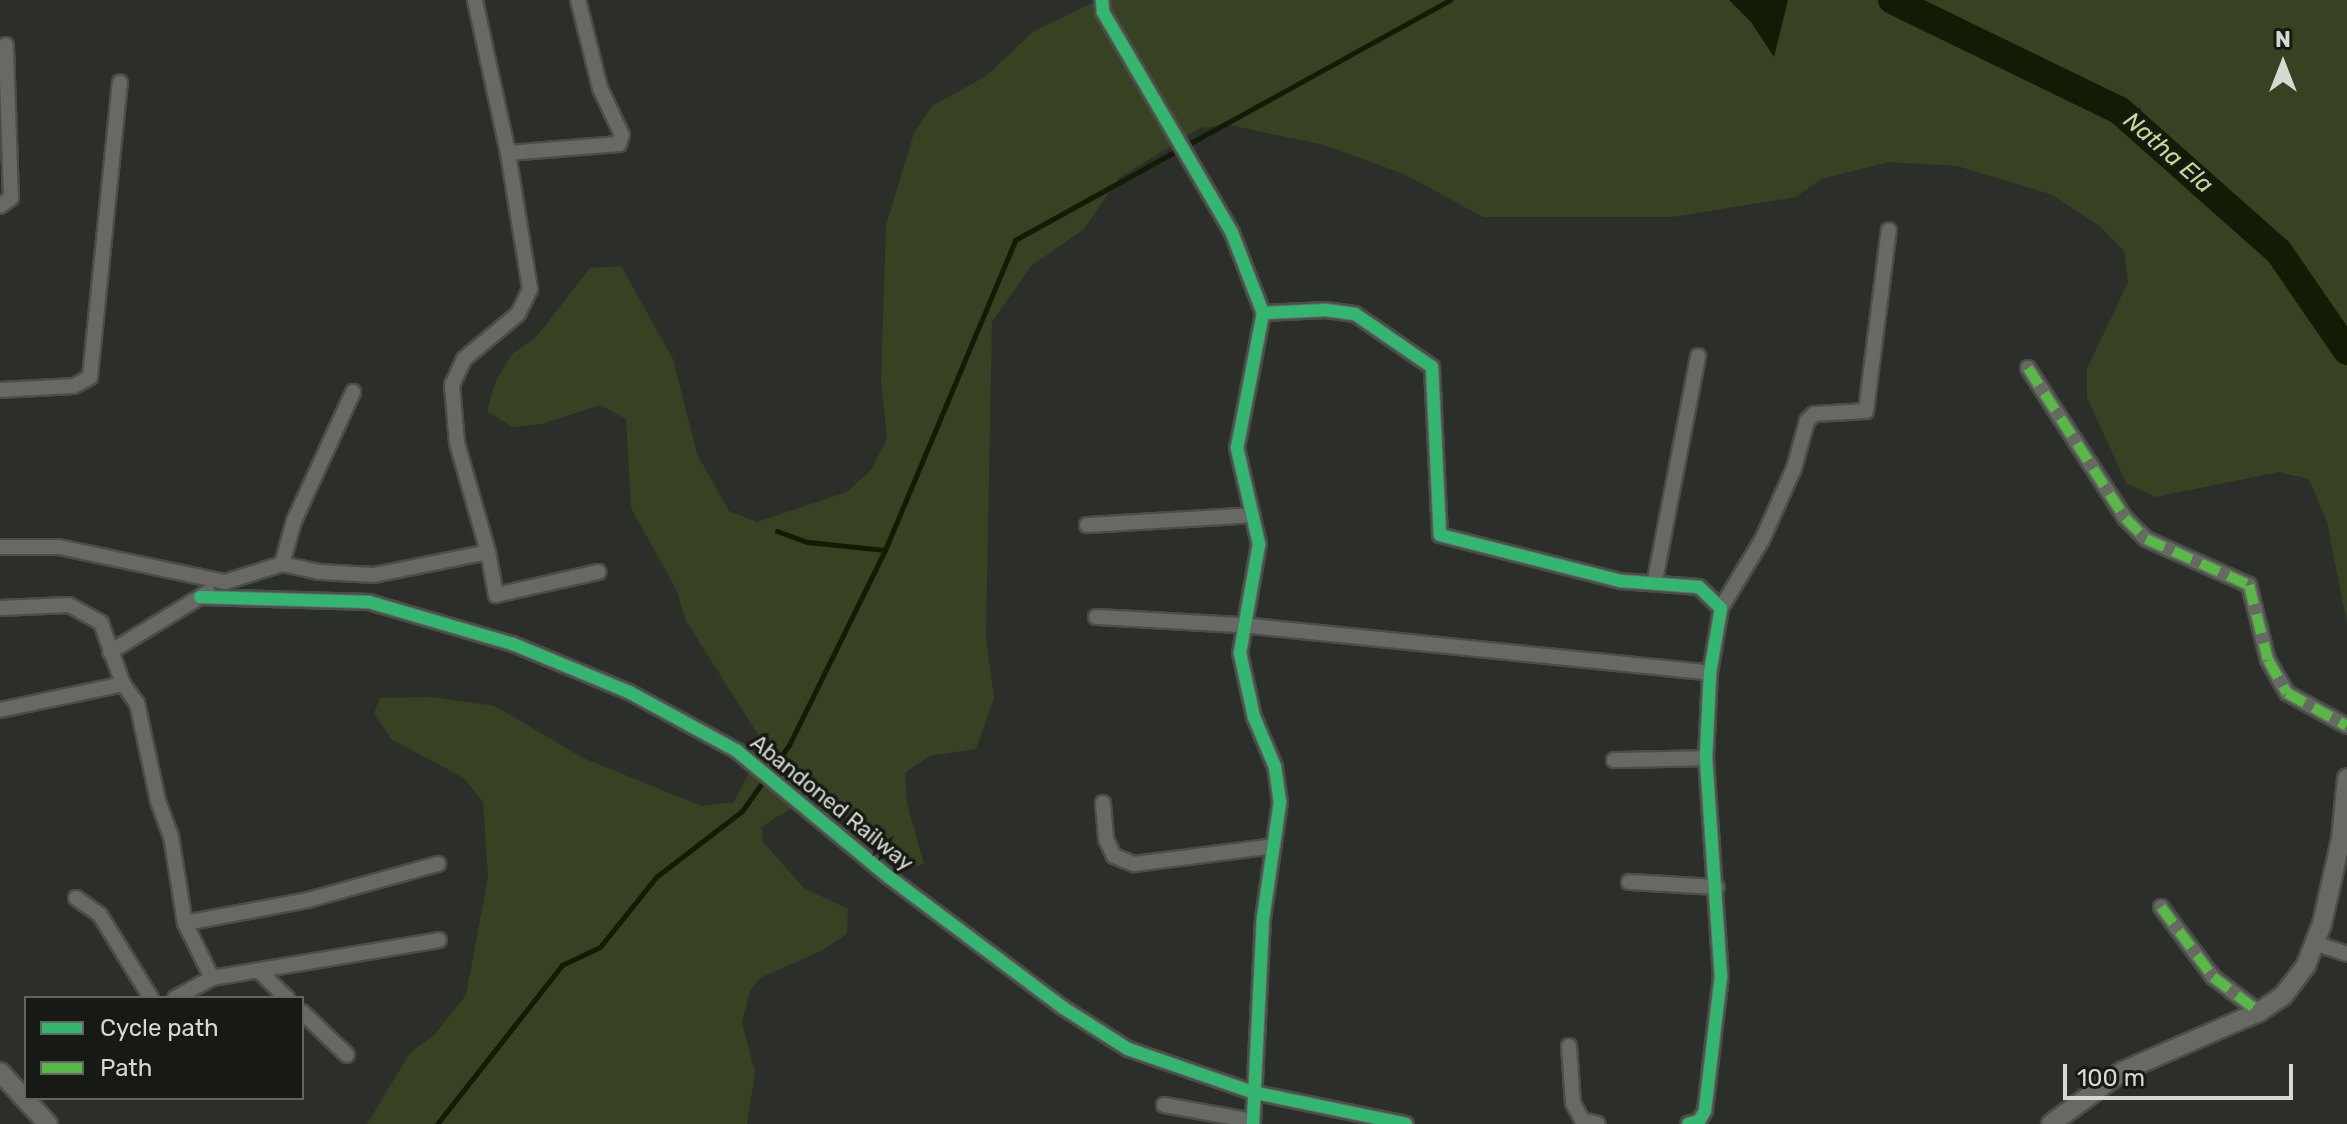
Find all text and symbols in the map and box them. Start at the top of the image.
north arrow [2243,24,2323,104]
text: N [2275,26,2291,53]
water label: Natha Ela [2117,106,2219,200]
street label: Abandoned Railway [745,729,919,877]
legend [24,996,304,1100]
text: Cycle path [100,1014,219,1042]
scale bar [2067,1048,2297,1098]
text: Path [100,1054,152,1082]
text: 100 m [2077,1064,2145,1092]

